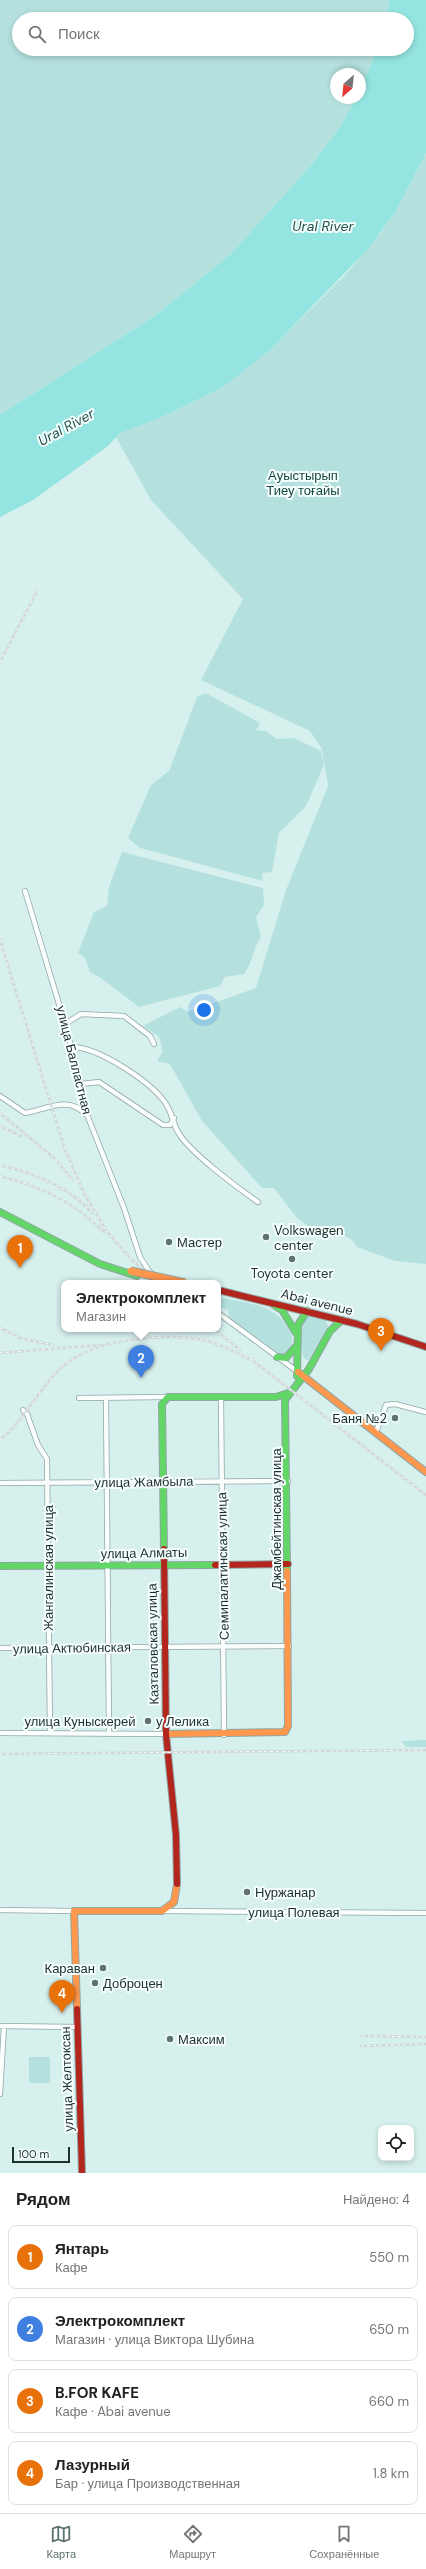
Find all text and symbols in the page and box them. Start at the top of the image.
search box [12,12,414,56]
icon: search [26,23,48,45]
text: Поиск [58,24,100,44]
north arrow [330,68,366,104]
water label: Ural River [292,217,354,235]
water label: Ural River [35,404,98,450]
park label: Ауыстырып Тиеу тоғайы [266,467,340,499]
your location [194,1000,214,1020]
street label: улица Балластная [52,1004,96,1116]
place label: Volkswagen center [274,1222,344,1254]
marker: Volkswagen center [261,1232,271,1242]
place label: Мастер [177,1234,222,1251]
pin: 1 [7,1235,33,1268]
marker: Мастер [164,1237,174,1247]
marker: Toyota center [287,1254,297,1264]
place label: Toyota center [251,1265,333,1282]
popup [61,1280,221,1332]
street label: Abai avenue [279,1285,355,1319]
text: Электрокомплект [76,1288,206,1308]
text: Магазин [76,1308,126,1325]
pin: 3 [368,1318,394,1351]
pin: 2 [128,1345,154,1378]
place label: Баня №2 [332,1410,387,1427]
marker: Баня №2 [390,1413,400,1423]
street label: Джамбейтинская улица [268,1447,285,1590]
street label: улица Жамбыла [94,1473,194,1491]
street label: Семипалатинская улица [213,1491,233,1640]
street label: Жангалинская улица [40,1504,57,1631]
street label: улица Алматы [101,1544,187,1562]
street label: Казталовская улица [143,1582,163,1705]
street label: улица Актюбинская [13,1638,131,1658]
street label: улица Куныскерей [24,1713,136,1730]
place label: у Лелика [156,1713,210,1730]
marker: у Лелика [143,1716,153,1726]
place label: Нуржанар [255,1884,316,1901]
marker: Нуржанар [242,1887,252,1897]
street label: улица Полевая [248,1904,340,1921]
place label: Караван [45,1960,95,1977]
marker: Караван [98,1963,108,1973]
place label: Доброцен [103,1975,163,1992]
marker: Доброцен [90,1978,100,1988]
pin: 4 [49,1980,75,2013]
street label: улица Желтоксан [57,2026,77,2132]
place label: Максим [178,2031,225,2048]
marker: Максим [165,2034,175,2044]
map controls [378,2125,414,2161]
button: locate [378,2125,414,2161]
scale bar [12,2145,70,2164]
text: 100 m [18,2147,49,2161]
text: Рядом [16,2188,71,2210]
text: Найдено: 4 [343,2191,410,2208]
text: Янтарь [55,2239,109,2259]
text: 1 [28,2249,32,2266]
text: 550 m [369,2249,409,2266]
text: Кафе [55,2259,88,2276]
text: Электрокомплект [55,2311,185,2331]
text: 2 [26,2321,34,2338]
text: 650 m [369,2321,409,2338]
text: Магазин · улица Виктора Шубина [55,2331,254,2348]
text: B.FOR KAFE [55,2383,139,2403]
text: 3 [26,2393,34,2410]
text: 660 m [369,2393,409,2410]
text: Кафе · Abai avenue [55,2403,171,2420]
text: Лазурный [55,2455,130,2475]
text: 4 [26,2465,34,2482]
text: 1.8 km [373,2465,409,2482]
text: Бар · улица Производственная [55,2475,240,2492]
tab: Карта [47,2523,76,2561]
tab: Маршрут [169,2523,216,2561]
tab: Сохранённые [309,2523,379,2561]

